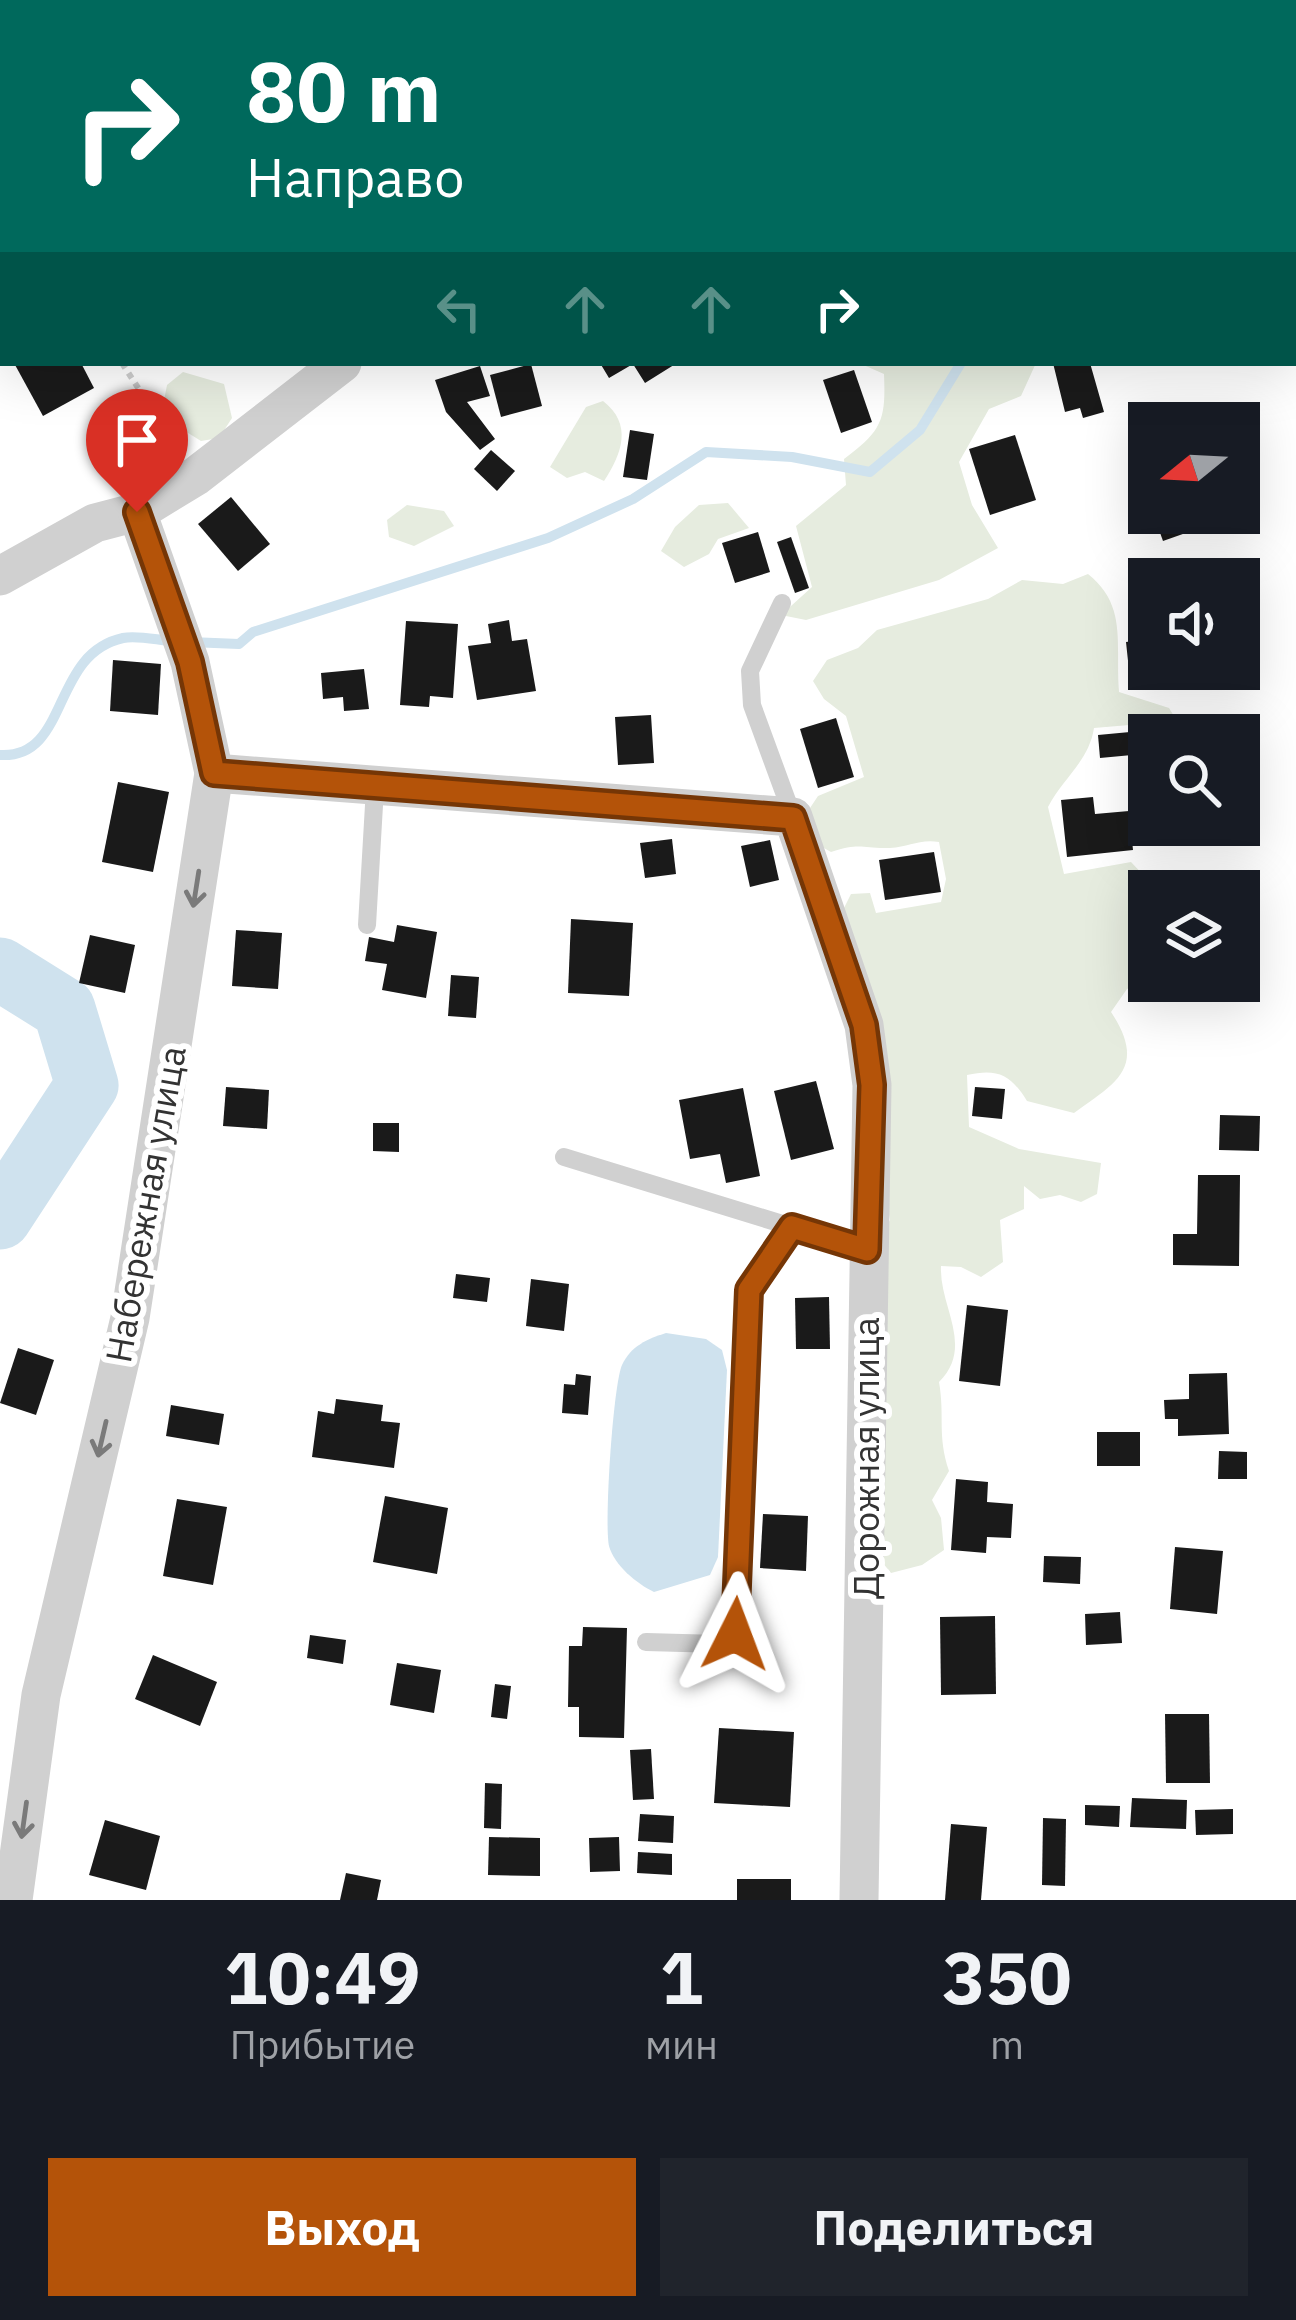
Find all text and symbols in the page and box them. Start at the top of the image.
text: 80 m [246,36,442,145]
icon: right [48,48,204,204]
text: Направо [246,142,464,212]
icon: left [426,276,492,342]
icon: ahead [552,276,618,342]
icon: ahead [678,276,744,342]
icon: right [804,276,870,342]
pin [86,389,188,512]
north arrow [1128,402,1260,534]
map controls [1128,402,1260,1002]
icon: arrive [104,407,170,473]
button: sound [1128,558,1260,690]
button: search [1128,714,1260,846]
one-way arrow [184,869,207,908]
button: layers [1128,870,1260,1002]
street label: Набережная улица [94,1042,196,1366]
street label: Дорожная улица [842,1317,889,1599]
one-way arrow [89,1419,112,1457]
position arrow [672,1571,798,1697]
one-way arrow [12,1800,35,1839]
text: 10:49 [224,1930,421,2024]
text: 1 [660,1930,703,2024]
text: 350 [942,1930,1072,2024]
text: Прибытие [230,2019,415,2070]
text: мин [645,2019,718,2070]
text: m [990,2019,1024,2070]
button: Выход [48,2158,636,2296]
button: Поделиться [660,2158,1248,2296]

